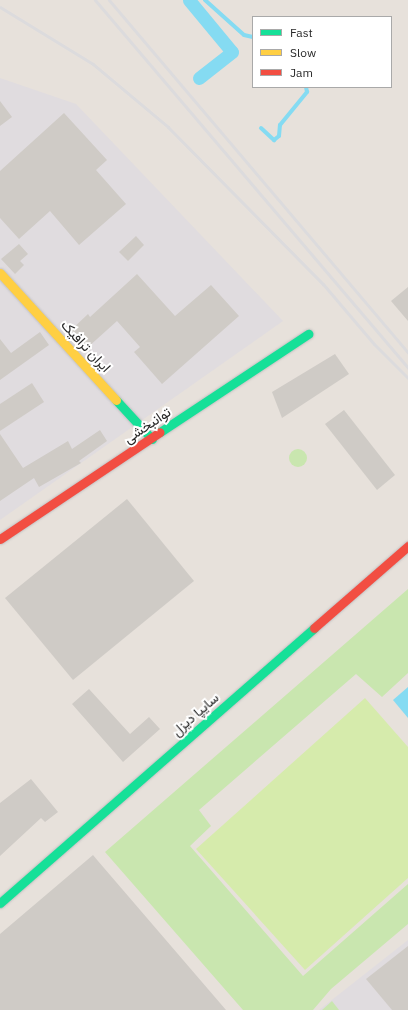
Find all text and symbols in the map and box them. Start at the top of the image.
legend [252,16,392,88]
text: Fast [290,25,313,40]
text: Slow [290,45,316,60]
text: Jam [290,65,313,80]
street label: ایران ترافیک [58,316,114,376]
street label: توانبخشی [120,403,174,447]
street label: سایپا دیزل [168,689,222,739]

